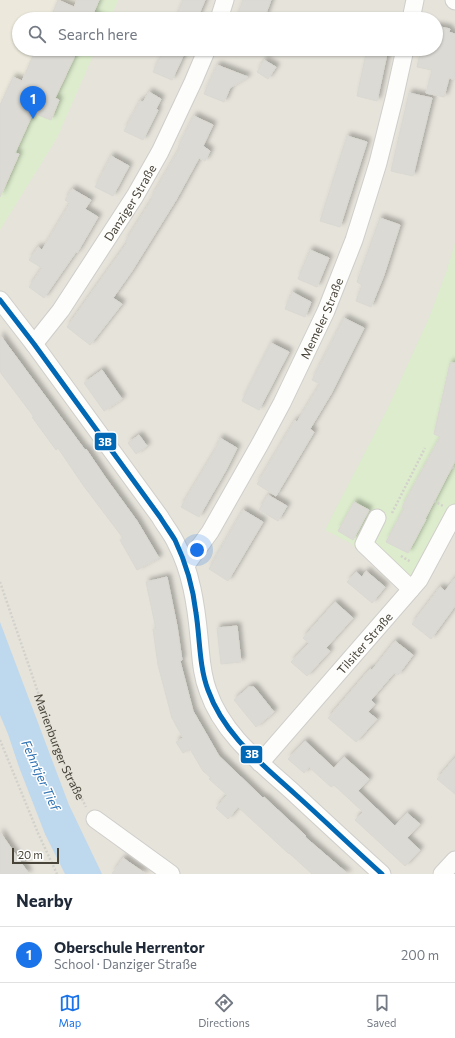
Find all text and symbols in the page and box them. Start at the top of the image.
search box [12,12,443,56]
icon: search [26,23,48,45]
text: Search here [58,25,137,43]
pin: 1 [20,86,46,119]
street label: Danziger Straße [101,162,159,243]
street label: Memeler Straße [297,276,345,361]
line badge: 3B [94,432,117,451]
text: 3B [98,435,112,448]
your location [187,540,207,560]
street label: Tilsiter Straße [334,609,395,677]
street label: Marienburger Straße [32,691,88,802]
water label: Fehntjer Tief [18,737,64,815]
line badge: 3B [240,745,263,764]
text: 3B [245,747,259,760]
scale bar [12,846,59,865]
text: 20 m [18,848,43,861]
text: Nearby [16,890,73,911]
text: Oberschule Herrentor [54,938,205,956]
text: 1 [26,947,32,963]
text: 200 m [401,947,439,963]
text: School · Danziger Straße [54,956,197,972]
tab: Map [59,992,81,1029]
tab: Directions [198,992,250,1029]
tab: Saved [367,992,396,1029]

